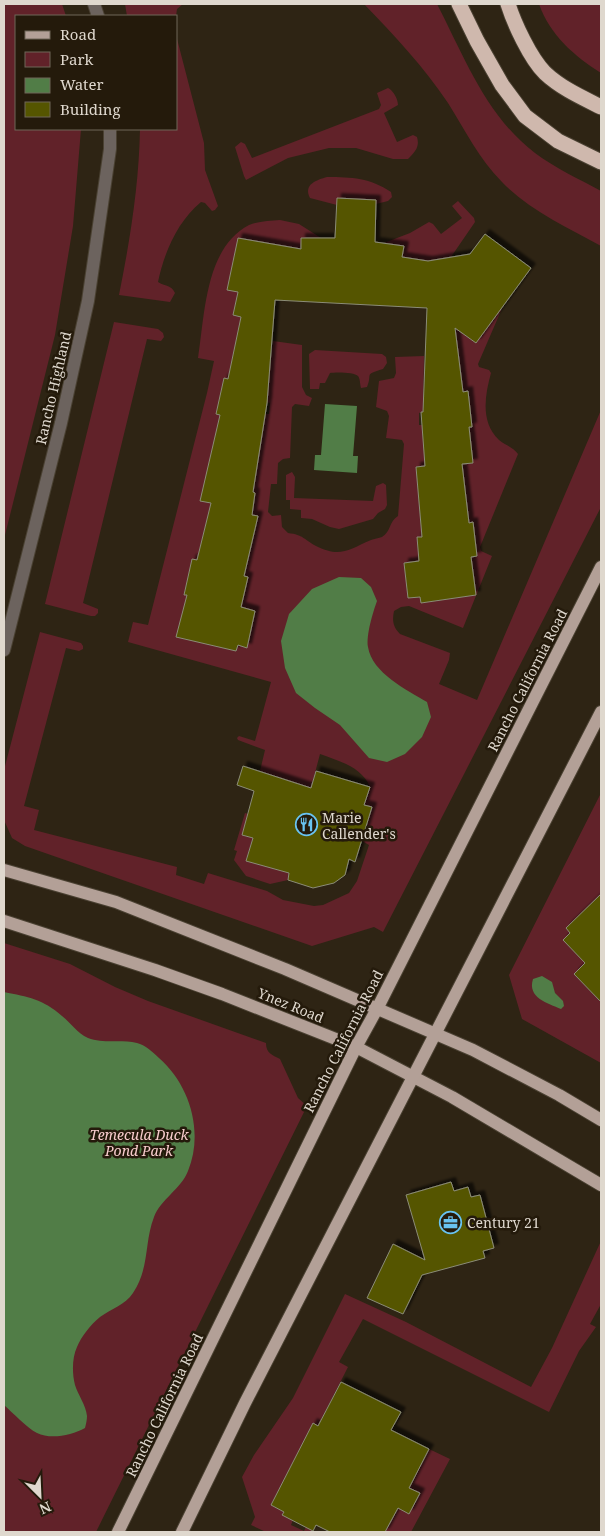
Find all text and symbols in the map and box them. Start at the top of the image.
legend [15,15,178,130]
text: Road [60,24,96,44]
text: Park [60,49,94,69]
text: Water [60,74,103,94]
text: Building [60,99,121,119]
street label: Rancho Highland [31,329,75,446]
street label: Rancho California Road [483,605,571,754]
place label: Marie Callender's [322,808,396,843]
restaurant icon: Marie Callender's [294,813,318,837]
street label: Rancho California Road [299,966,387,1115]
street label: Ynez Road [254,983,327,1027]
park label: Temecula Duck Pond Park [89,1125,190,1160]
office icon: Century 21 [439,1210,463,1234]
place label: Century 21 [467,1213,540,1232]
street label: Rancho California Road [121,1330,207,1480]
north arrow [15,1471,65,1521]
text: N [37,1497,54,1519]

